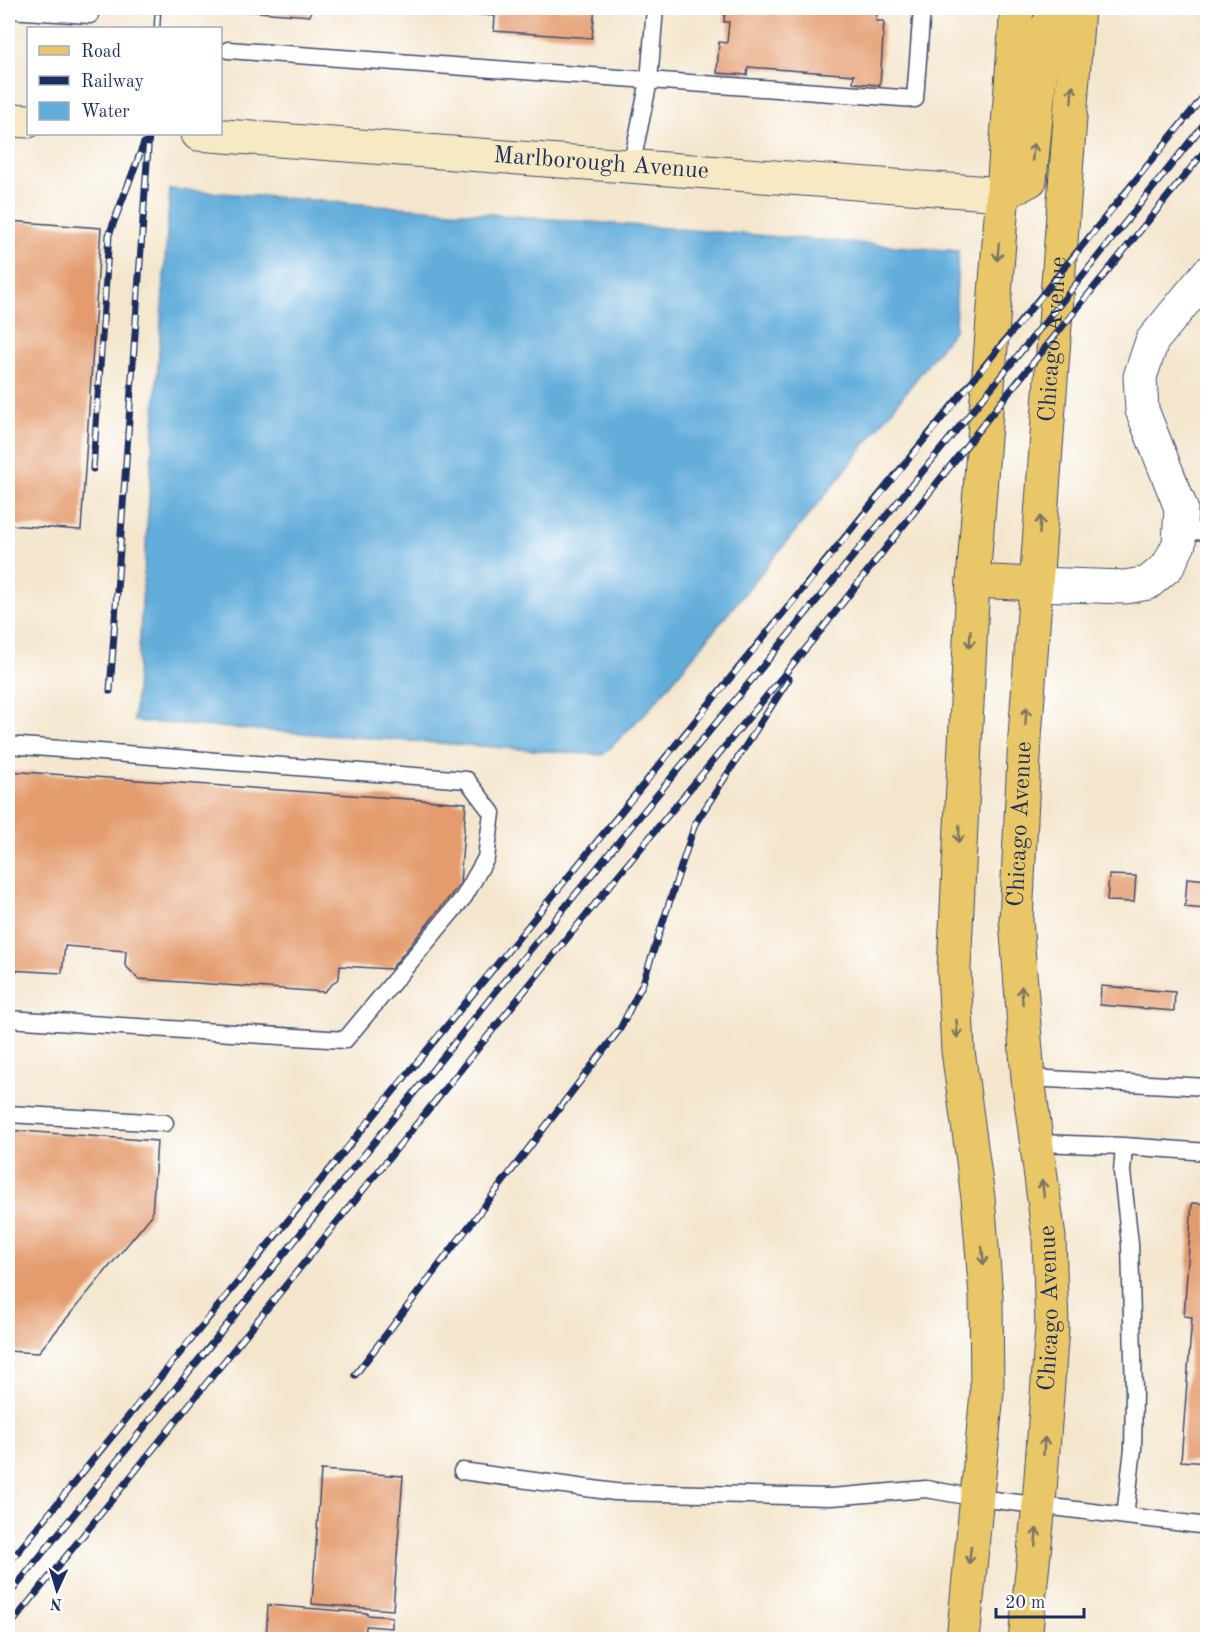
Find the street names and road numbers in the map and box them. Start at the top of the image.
street label: Marlborough Avenue [492,144,710,184]
street label: Chicago Avenue [1036,256,1072,423]
street label: Chicago Avenue [1005,741,1037,908]
street label: Chicago Avenue [1035,1224,1064,1392]

